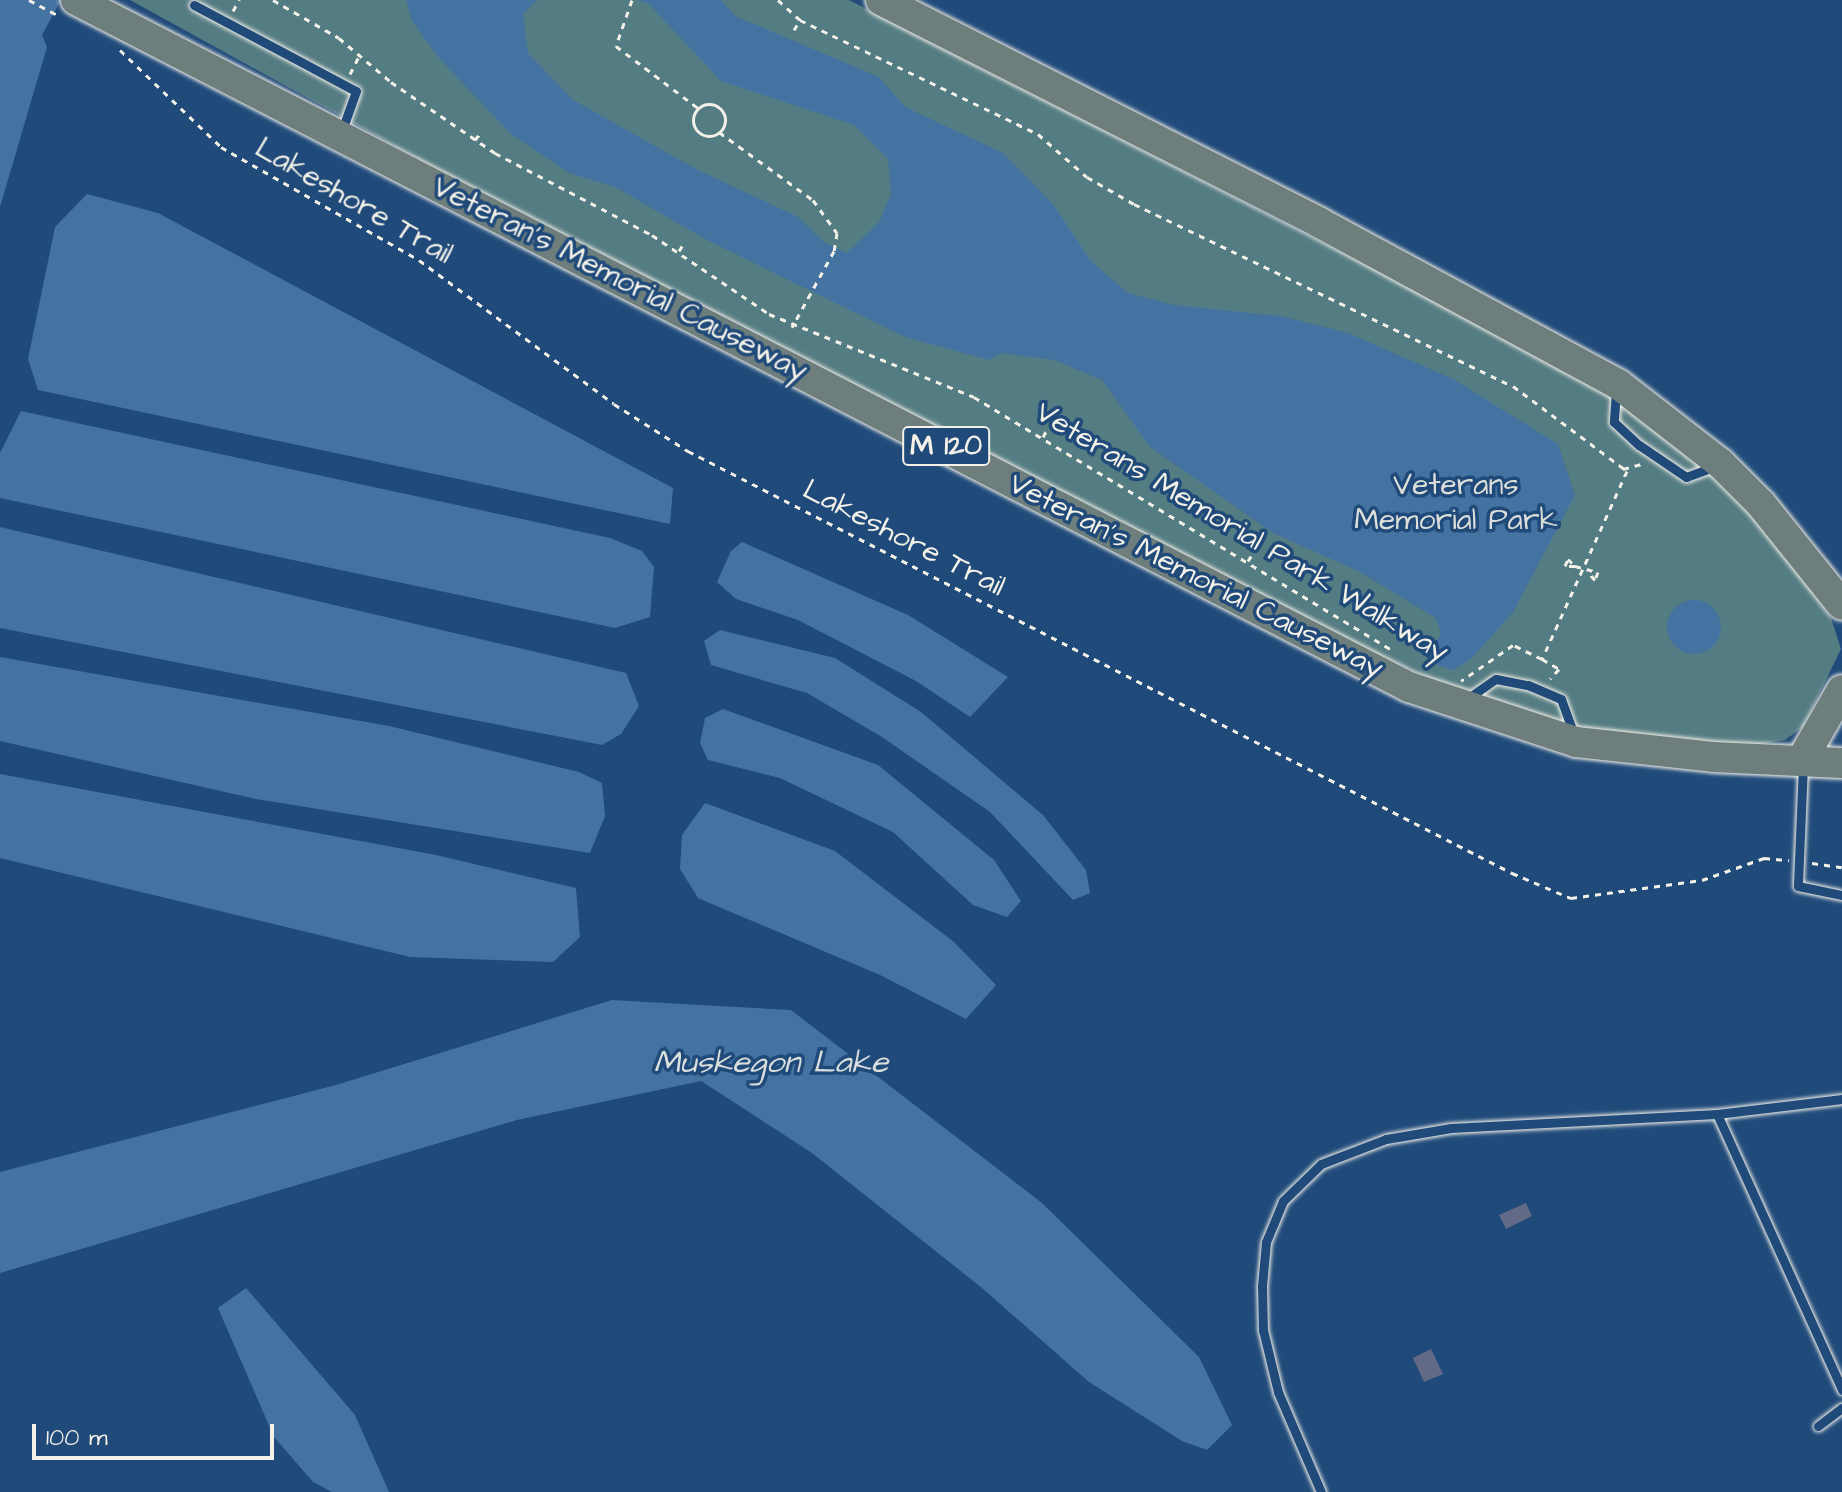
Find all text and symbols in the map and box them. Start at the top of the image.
street label: Lakeshore Trail [249,130,459,272]
street label: Veteran's Memorial Causeway [427,169,813,389]
street label: Veterans Memorial Park Walkway [1029,394,1455,670]
road number: M 120 [902,422,990,470]
street label: Veteran's Memorial Causeway [1003,466,1389,686]
park label: Veterans Memorial Park [1354,467,1558,538]
street label: Lakeshore Trail [797,472,1011,604]
water label: Muskegon Lake [654,1044,888,1082]
scale bar [36,1408,278,1458]
text: 100 m [46,1421,108,1455]

